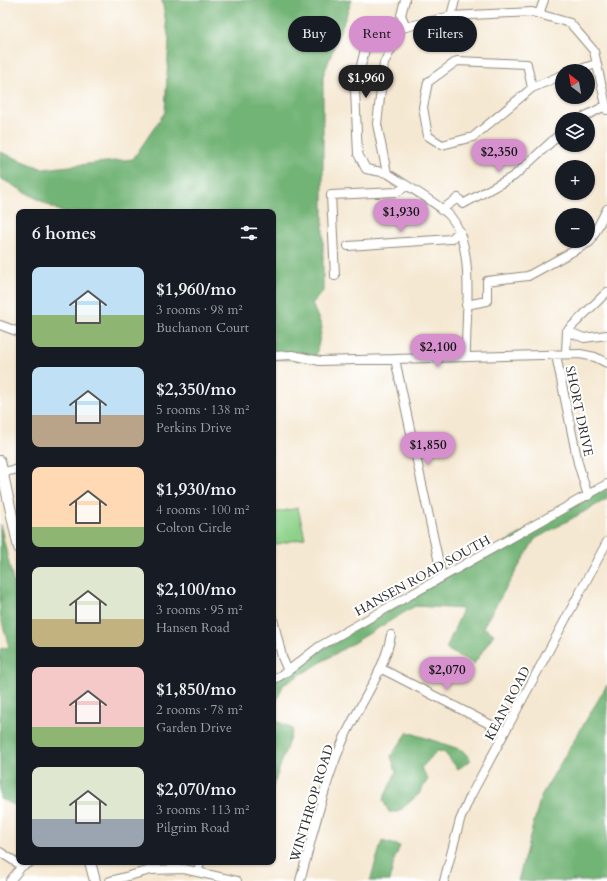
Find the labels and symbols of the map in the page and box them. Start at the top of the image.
north arrow [555,64,595,104]
pin: $1,960 [333,65,399,99]
pin: $2,350 [466,139,532,173]
pin: $1,930 [368,199,434,233]
pin: $2,100 [405,334,471,368]
street label: SHORT DRIVE [561,364,597,458]
pin: $1,850 [395,432,461,466]
street label: HANSEN ROAD SOUTH [351,531,494,621]
pin: $2,070 [414,657,480,691]
street label: KEAN ROAD [481,663,535,744]
street label: WINTHROP ROAD [285,742,338,865]

